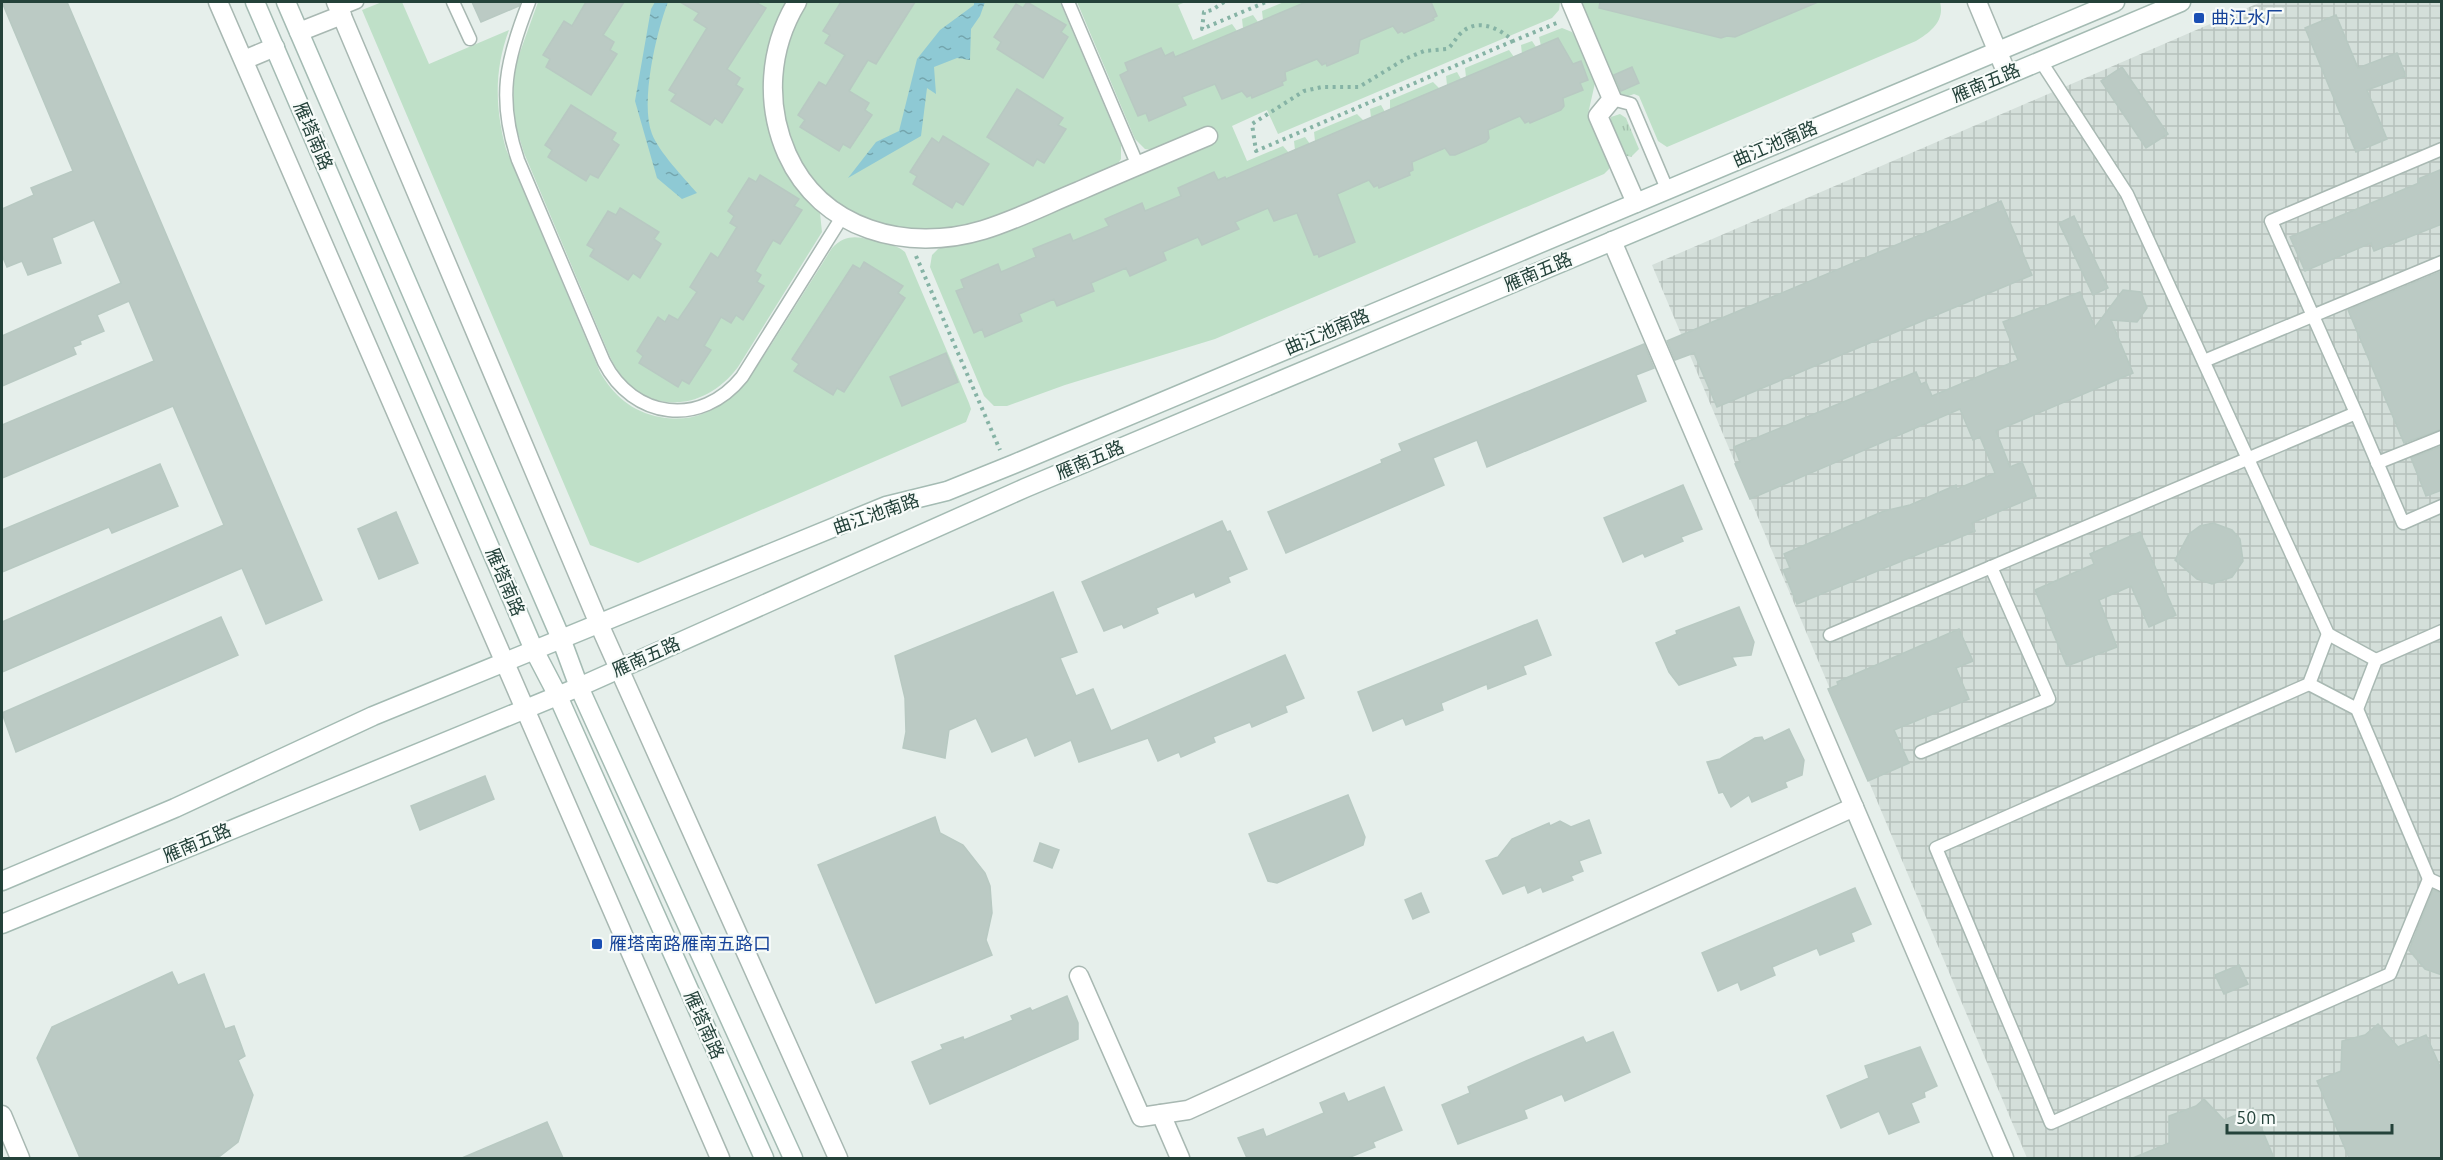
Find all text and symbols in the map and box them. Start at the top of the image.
place label: 曲江水厂 [2211,7,2283,27]
marker: 曲江水厂 [2192,11,2206,25]
street label: 雁南五路 [1949,59,2023,105]
street label: 雁塔南路 [291,99,337,173]
street label: 曲江池南路 [1729,116,1820,170]
street label: 雁南五路 [1501,248,1575,294]
street label: 曲江池南路 [1281,304,1372,358]
street label: 雁南五路 [1053,436,1127,482]
street label: 曲江池南路 [830,489,921,537]
street label: 雁塔南路 [483,545,529,619]
street label: 雁南五路 [609,632,683,680]
street label: 雁南五路 [160,819,234,865]
place label: 雁塔南路雁南五路口 [609,933,771,953]
marker: 雁塔南路雁南五路口 [590,937,604,951]
street label: 雁塔南路 [681,988,729,1062]
scale bar [2227,1097,2392,1135]
text: 50 m [2236,1107,2276,1127]

